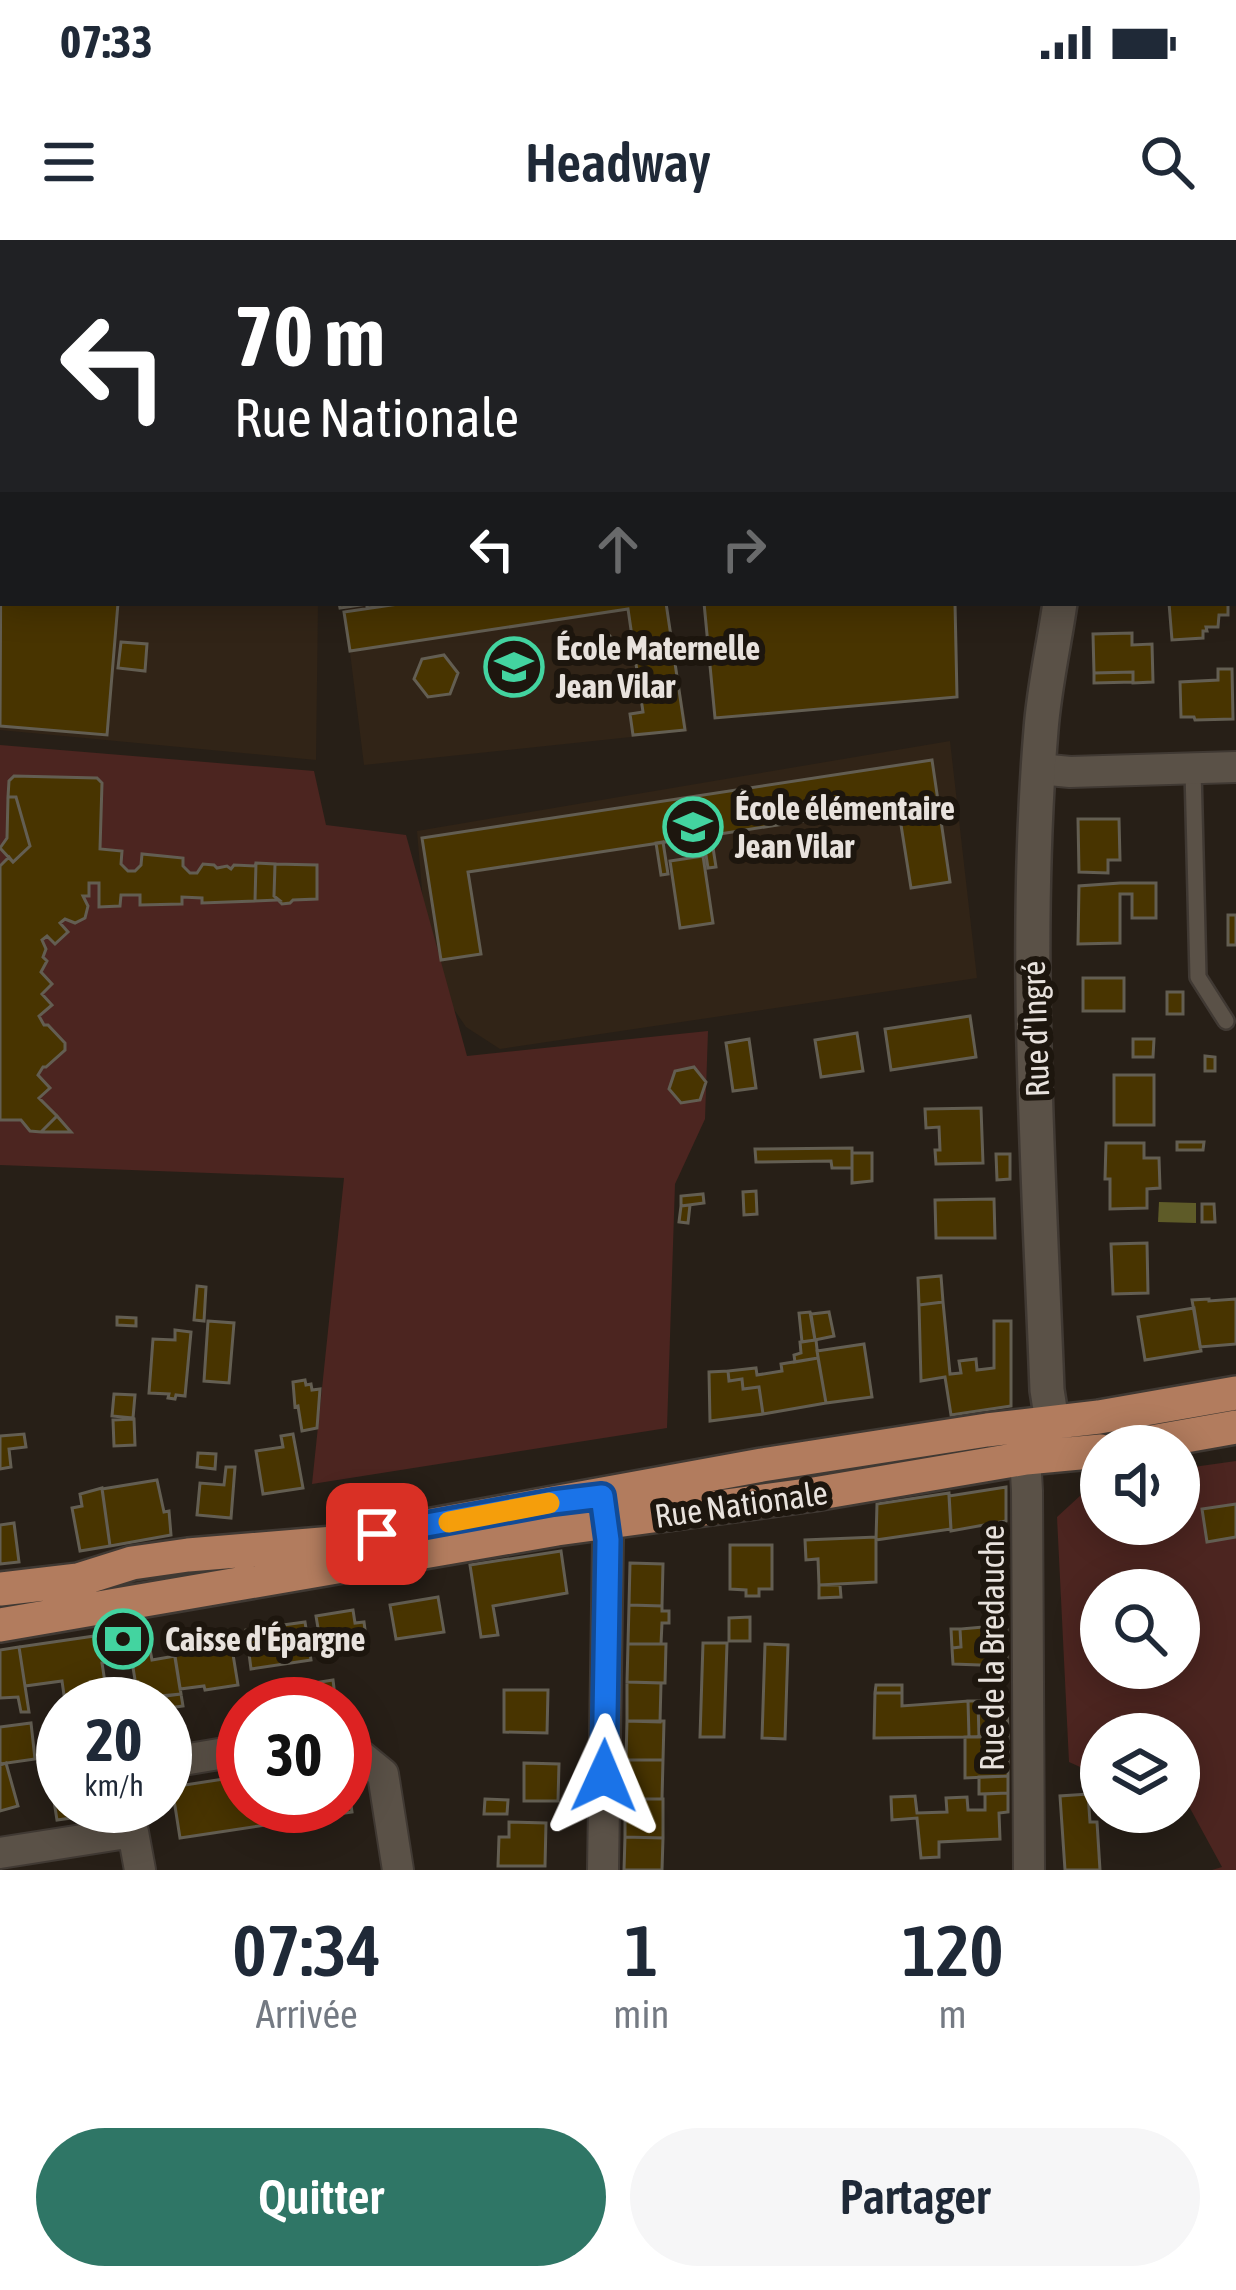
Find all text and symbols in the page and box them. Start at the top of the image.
text: 07:33 [60,16,153,68]
icon: menu [36,129,102,195]
icon: search [1134,129,1200,195]
text: Headway [525,132,711,193]
icon: left [36,288,192,444]
text: 70 m [234,288,385,384]
text: Rue Nationale [234,387,519,448]
icon: left [459,516,525,582]
icon: ahead [585,516,651,582]
icon: right [711,516,777,582]
place label: École Maternelle Jean Vilar [555,629,760,705]
school or university icon: École Maternelle Jean Vilar [483,636,545,698]
place label: École élémentaire Jean Vilar [734,789,955,865]
school or university icon: École élémentaire Jean Vilar [662,796,724,858]
street label: Rue d'Ingré [1014,960,1056,1098]
map controls [1080,1425,1200,1833]
button: sound [1080,1425,1200,1545]
street label: Rue Nationale [652,1473,830,1535]
pin [326,1483,428,1585]
icon: arrive [344,1501,410,1567]
street label: Rue de la Bredauche [973,1525,1011,1771]
button: search [1080,1569,1200,1689]
bank icon: Caisse d'Épargne [92,1608,154,1670]
place label: Caisse d'Épargne [165,1620,366,1658]
speed limit sign: 30 [216,1677,372,1833]
text: 20 [86,1705,142,1774]
position arrow [541,1713,667,1839]
button: layers [1080,1713,1200,1833]
text: km/h [84,1768,144,1802]
text: 07:34 [233,1909,381,1991]
text: 1 [624,1909,658,1991]
text: 120 [902,1909,1003,1991]
text: Arrivée [256,1992,358,2036]
text: min [613,1992,669,2036]
text: m [939,1992,967,2036]
button: Quitter [36,2128,606,2266]
button: Partager [630,2128,1200,2266]

